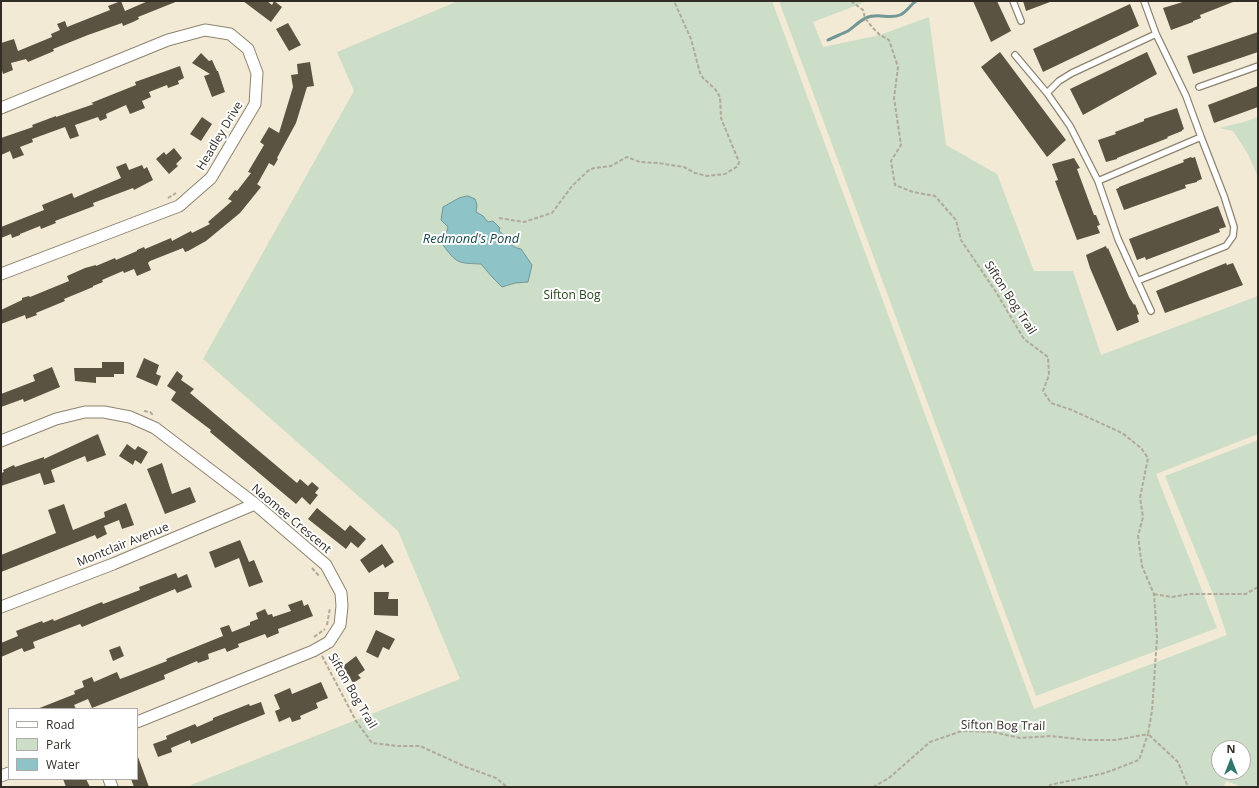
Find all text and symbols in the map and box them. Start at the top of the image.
street label: Headley Drive [194,99,246,173]
water label: Redmond's Pond [423,231,519,247]
street label: Sifton Bog Trail [981,259,1039,337]
park label: Sifton Bog [543,289,601,303]
street label: Naomee Crescent [248,481,334,557]
street label: Montclair Avenue [75,520,171,570]
street label: Sifton Bog Trail [325,651,379,731]
legend [8,708,138,780]
text: Road [46,716,75,733]
street label: Sifton Bog Trail [961,718,1045,734]
text: Park [46,736,71,753]
north arrow [1211,740,1251,780]
text: N [1227,741,1235,756]
text: Water [46,756,80,773]

